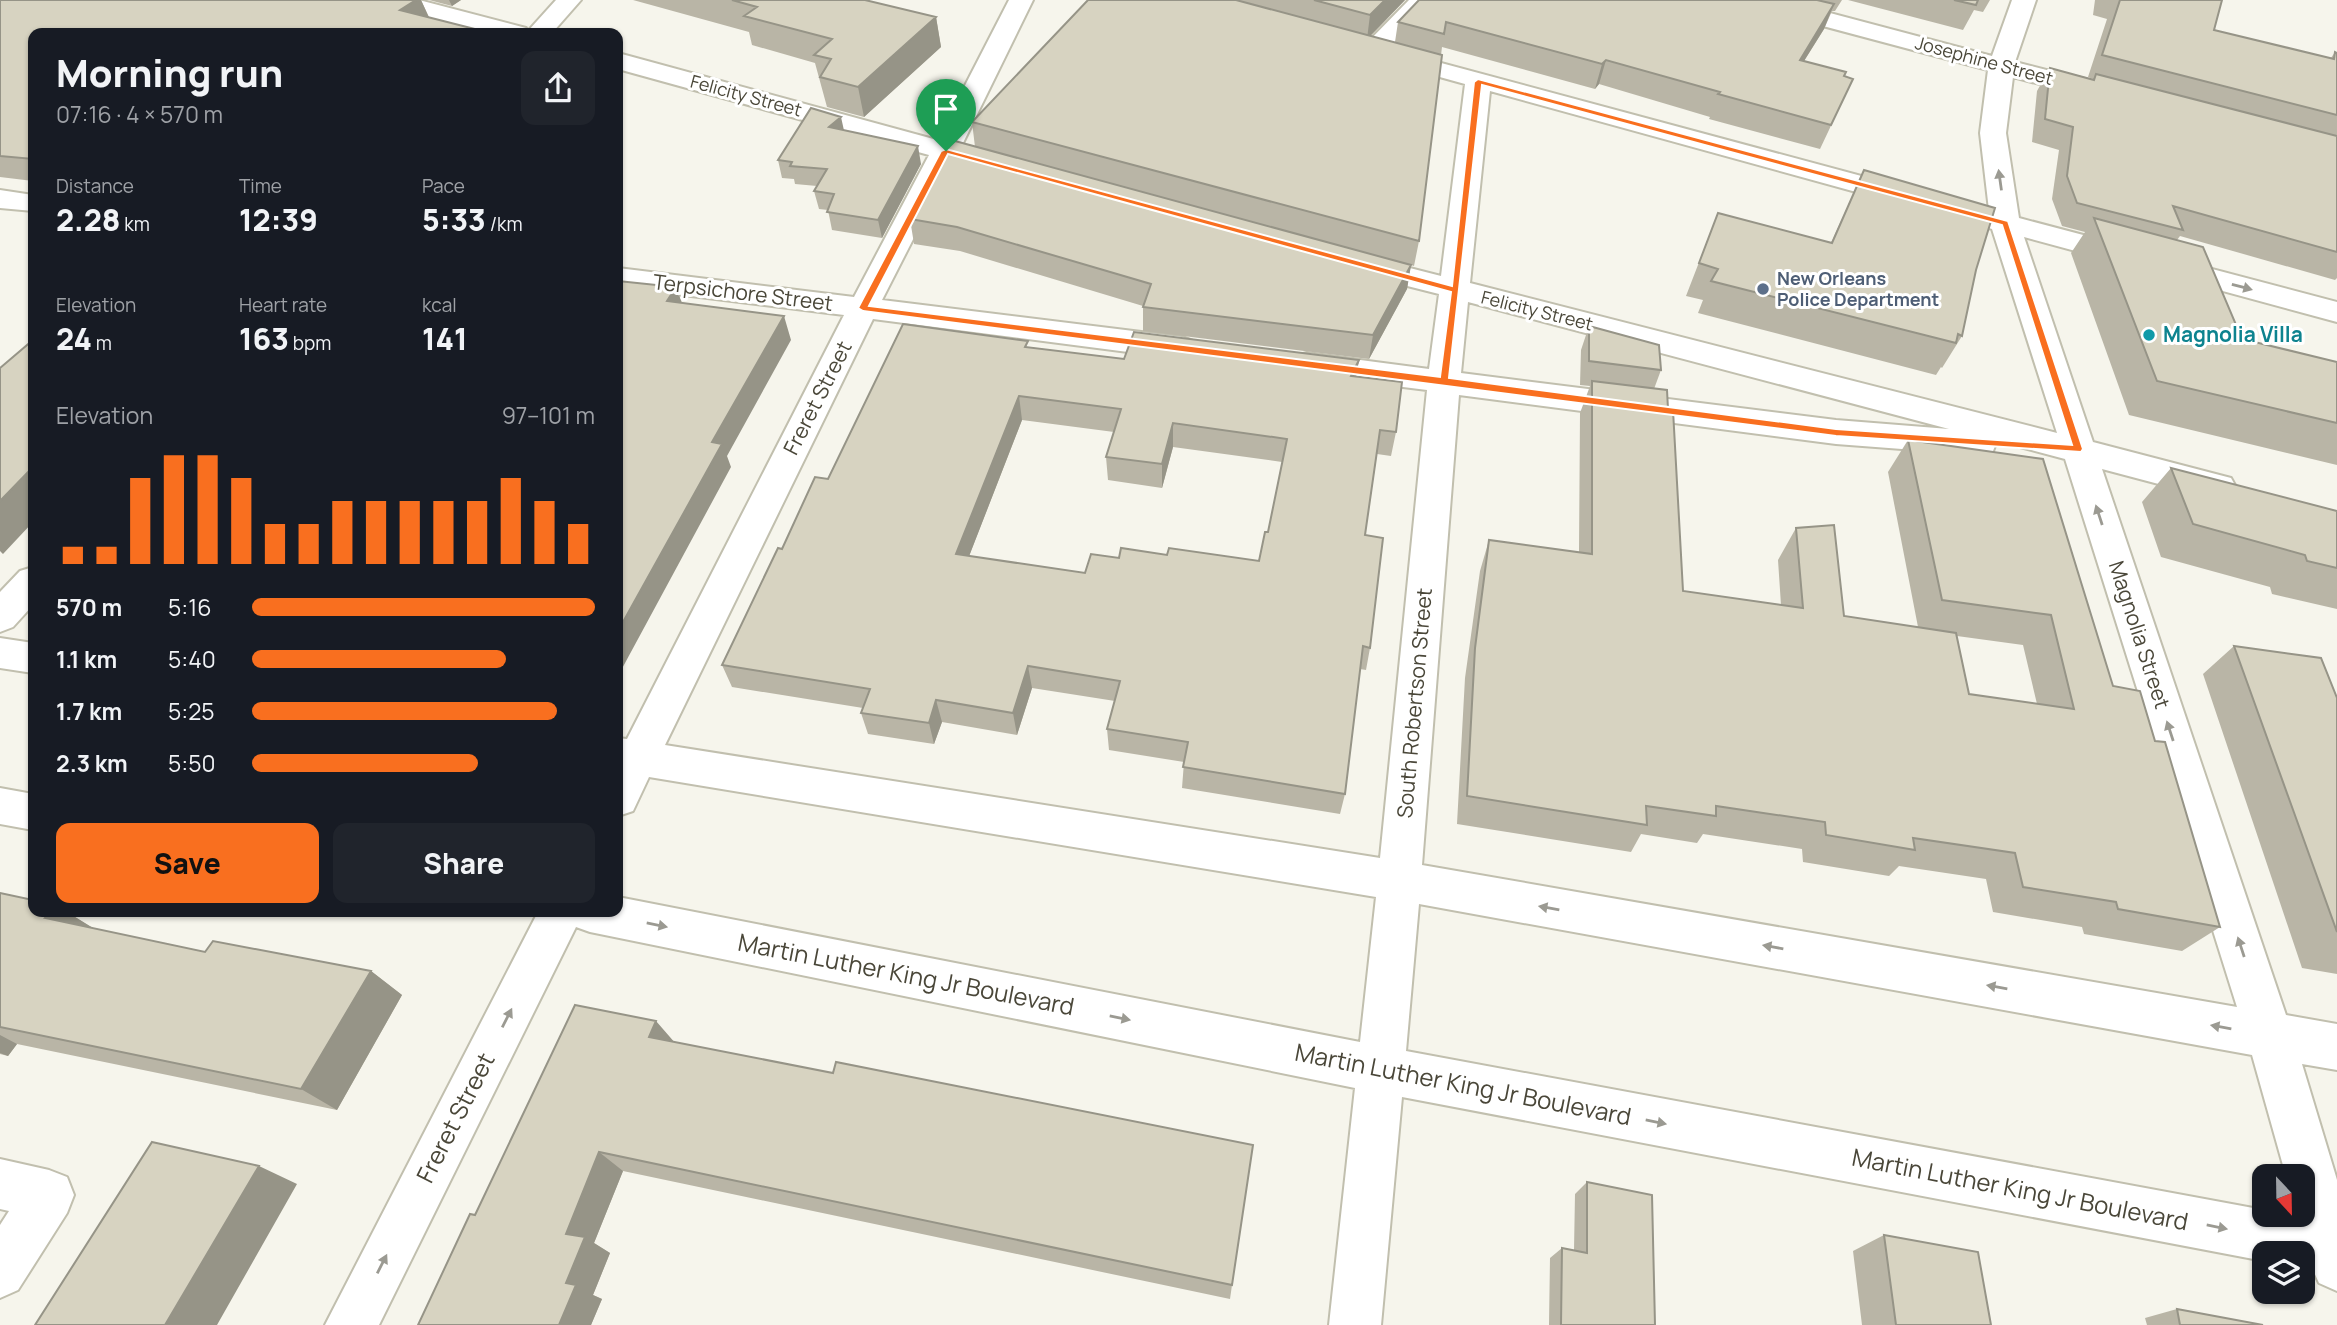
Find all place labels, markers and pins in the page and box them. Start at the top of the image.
pin [916,79,976,151]
place label: New Orleans Police Department [1777,266,1939,311]
marker: New Orleans Police Department [1755,281,1771,297]
place label: Magnolia Villa [2163,320,2303,348]
marker: Magnolia Villa [2141,327,2157,343]

